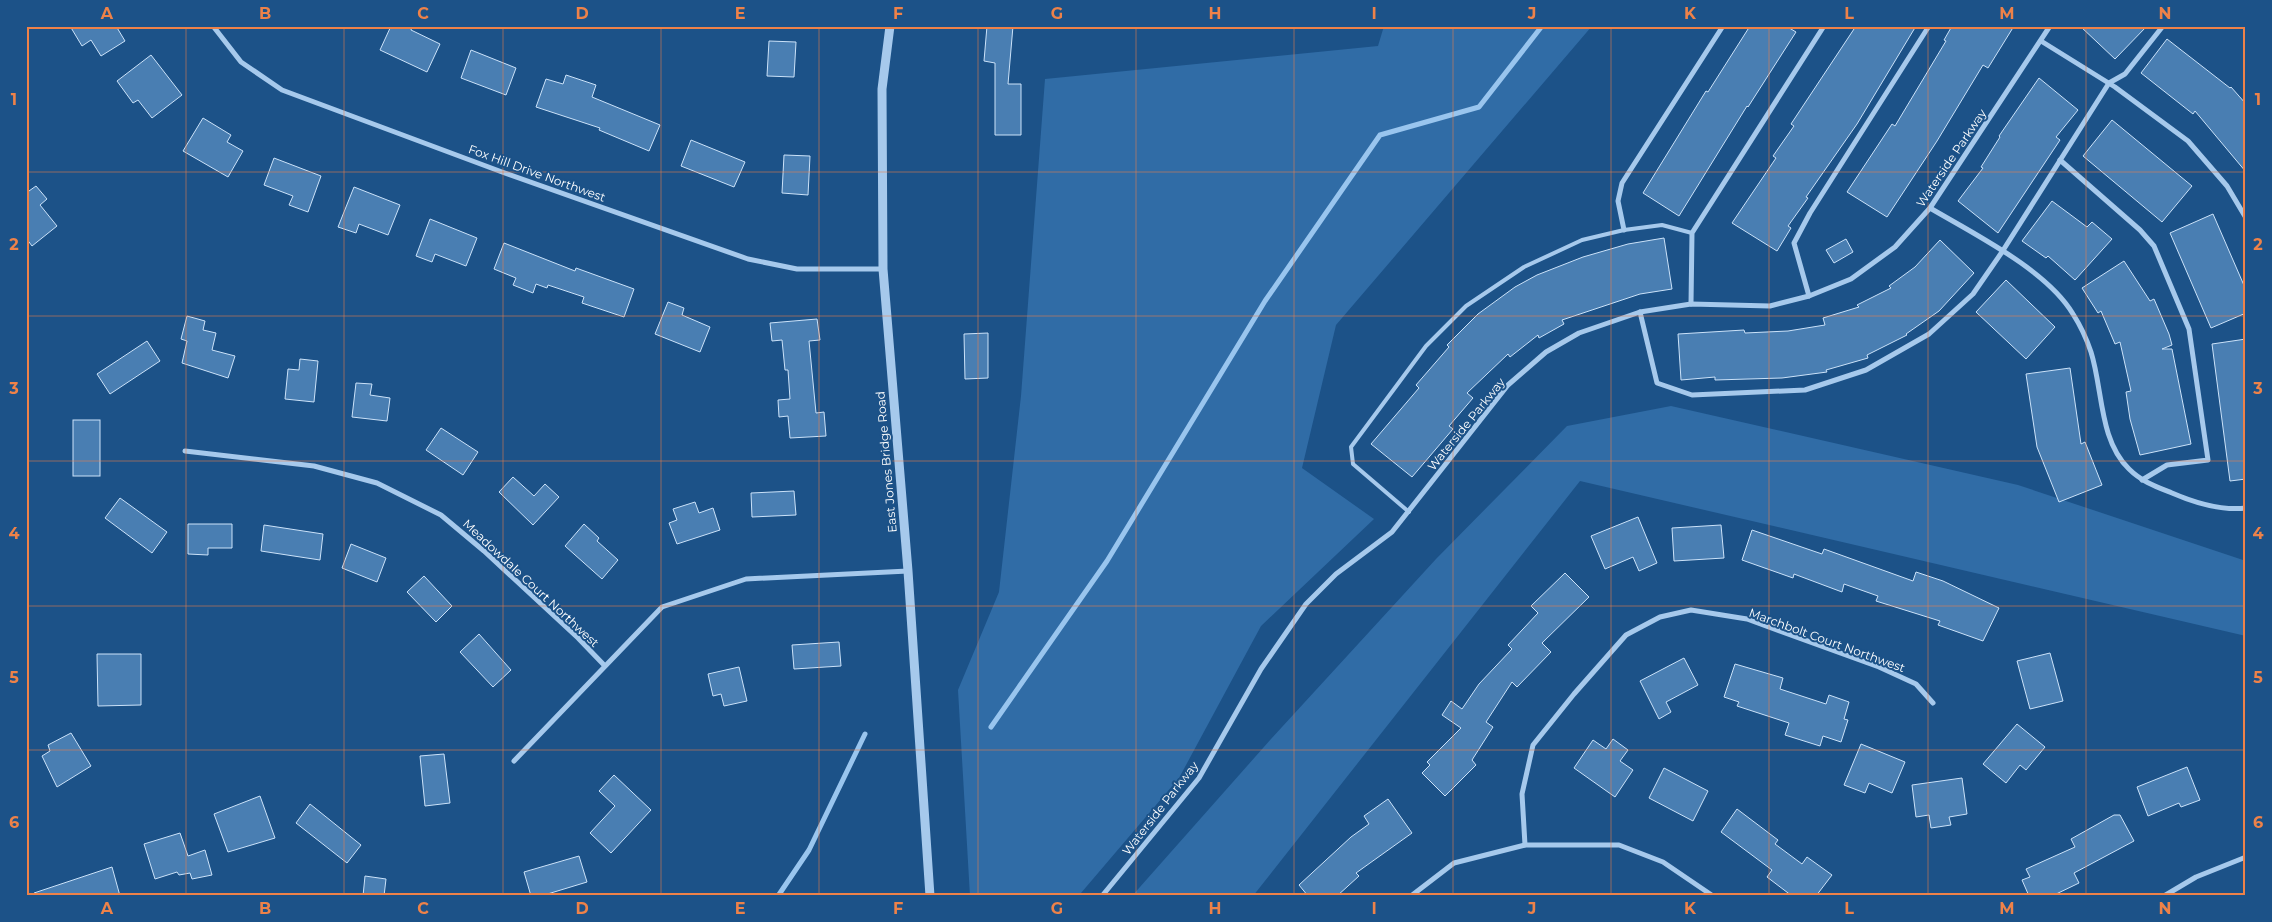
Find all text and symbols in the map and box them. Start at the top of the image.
text: A [100,4,114,23]
text: B [259,4,271,23]
text: C [417,4,429,23]
text: D [575,4,589,23]
text: E [735,4,745,23]
text: F [893,4,903,23]
text: G [1051,4,1063,23]
text: H [1209,4,1221,23]
text: I [1371,4,1377,23]
text: J [1527,4,1536,23]
text: K [1684,4,1697,23]
text: L [1844,4,1854,23]
text: M [1999,4,2015,23]
text: N [2159,4,2171,23]
text: 1 [11,90,17,109]
text: 1 [2255,90,2261,109]
street label: Waterside Parkway [1913,106,1990,210]
street label: Fox Hill Drive Northwest [466,141,608,205]
text: 2 [9,235,19,254]
text: 2 [2253,235,2263,254]
street label: Waterside Parkway [1424,374,1508,473]
text: 3 [8,379,19,398]
text: 3 [2252,379,2263,398]
street label: East Jones Bridge Road [872,391,900,533]
street label: Meadowdale Court Northwest [460,516,602,650]
text: 4 [8,524,20,543]
text: 4 [2252,524,2264,543]
street label: Marchbolt Court Northwest [1747,605,1907,675]
text: 5 [9,668,19,687]
text: 5 [2253,668,2263,687]
street label: Waterside Parkway [1119,758,1202,858]
text: 6 [9,813,19,832]
text: 6 [2253,813,2263,832]
text: A [100,899,114,918]
text: B [259,899,271,918]
text: C [417,899,429,918]
text: D [575,899,589,918]
text: E [735,899,745,918]
text: F [893,899,903,918]
text: G [1051,899,1063,918]
text: H [1209,899,1221,918]
text: I [1371,899,1377,918]
text: J [1527,899,1536,918]
text: K [1684,899,1697,918]
text: L [1844,899,1854,918]
text: M [1999,899,2015,918]
text: N [2159,899,2171,918]

